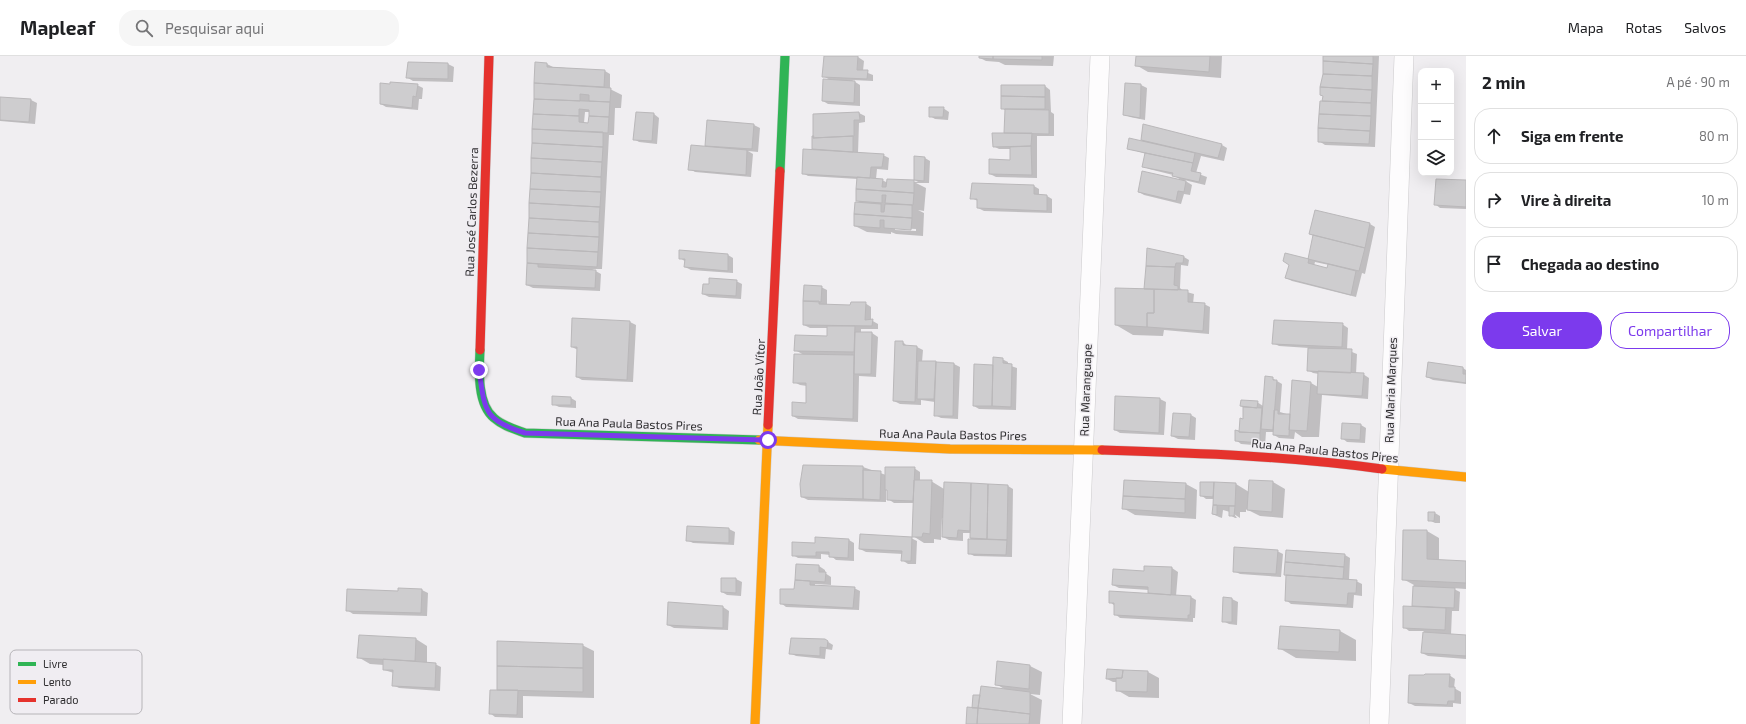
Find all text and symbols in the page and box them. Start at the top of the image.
search box [119,10,399,46]
text: Mapleaf [20,16,95,39]
icon: search [133,17,155,39]
text: Pesquisar aqui [165,19,264,37]
text: Mapa [1568,19,1604,36]
text: Rotas [1626,19,1662,36]
text: Salvos [1684,19,1726,36]
map controls [1418,68,1454,176]
button: + [1418,68,1454,104]
text: 2 min [1482,72,1525,92]
text: A pé · 90 m [1666,74,1730,90]
button: − [1418,104,1454,140]
icon: ahead [1483,125,1505,147]
text: Siga em frente [1521,127,1623,145]
text: 80 m [1699,128,1729,144]
button: layers [1418,140,1454,176]
street label: Rua José Carlos Bezerra [462,147,480,277]
icon: right [1483,189,1505,211]
text: Vire à direita [1521,191,1611,209]
text: 10 m [1702,192,1729,208]
icon: arrive [1483,253,1505,275]
text: Chegada ao destino [1521,255,1659,273]
button: Salvar [1482,312,1602,349]
button: Compartilhar [1610,312,1730,349]
street label: Rua Maria Marques [1381,337,1399,443]
street label: Rua João Vítor [749,338,767,415]
street label: Rua Maranguape [1076,343,1094,436]
route end [470,361,488,379]
street label: Rua Ana Paula Bastos Pires [555,413,703,433]
street label: Rua Ana Paula Bastos Pires [879,426,1027,442]
route start [759,431,777,449]
street label: Rua Ana Paula Bastos Pires [1251,435,1399,465]
legend [10,650,142,714]
text: Livre [43,657,67,670]
text: Lento [43,675,71,688]
text: Parado [43,693,79,706]

